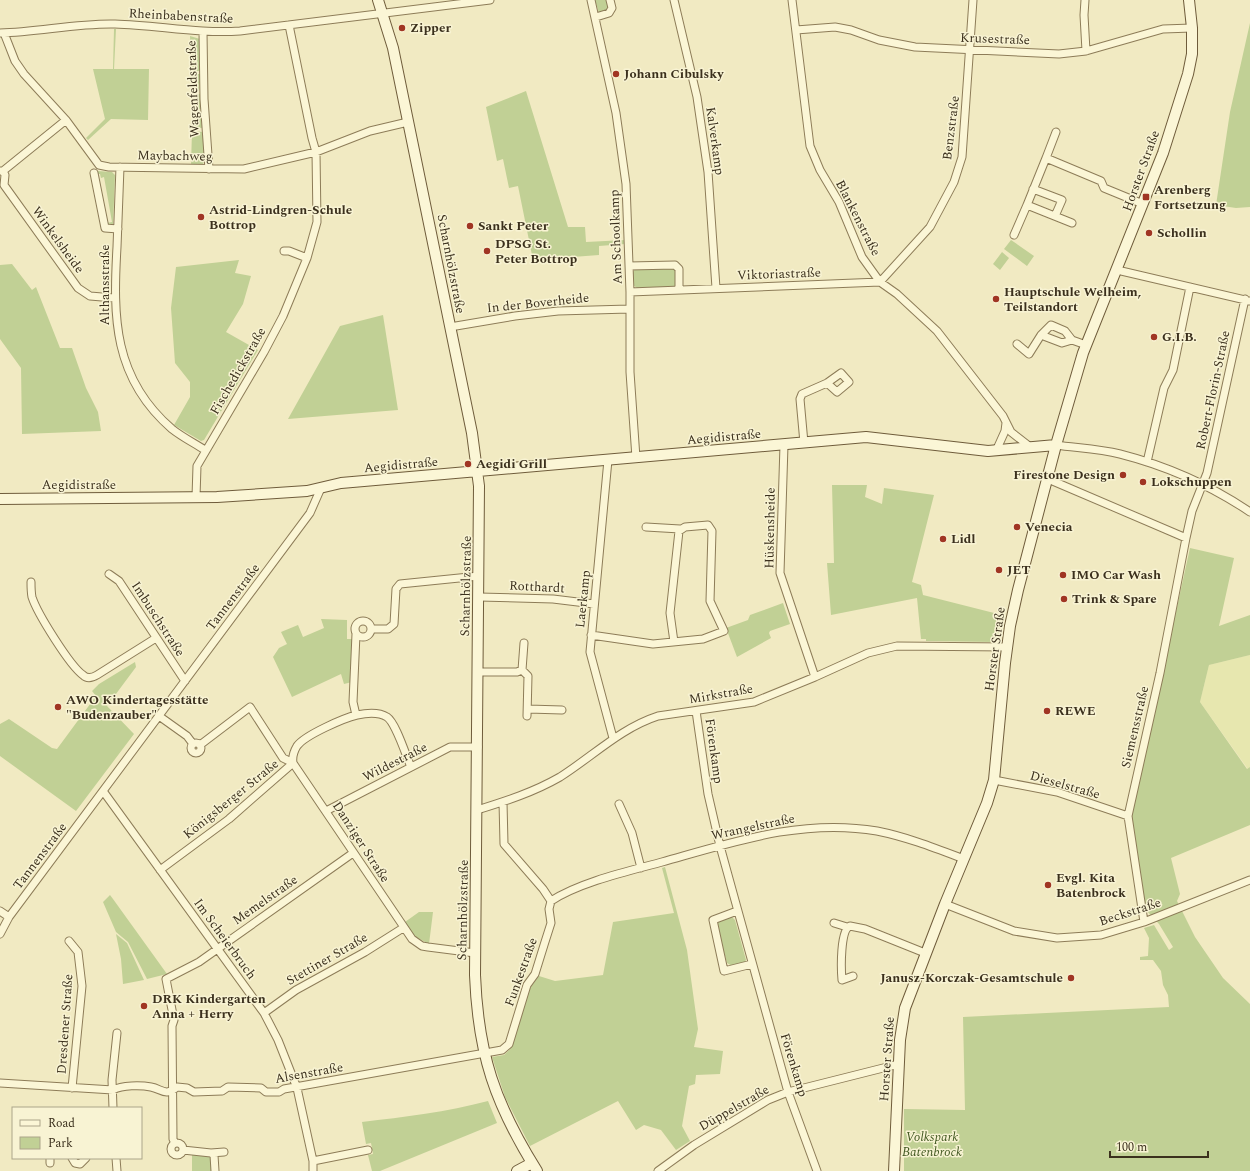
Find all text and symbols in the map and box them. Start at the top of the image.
street label: Rheinbabenstraße [128,3,234,29]
place label: Zipper [410,18,451,38]
marker: Zipper [397,23,407,33]
street label: Krusestraße [960,28,1030,50]
street label: Wagenfeldstraße [181,40,205,138]
place label: Johann Cibulsky [624,64,724,84]
marker: Johann Cibulsky [611,69,621,79]
street label: Benzstraße [937,95,965,161]
street label: Kalverkamp [700,106,730,176]
street label: Horster Straße [1117,128,1165,214]
street label: Maybachweg [137,145,213,167]
street label: Blankenstraße [830,176,886,260]
place label: Arenberg Fortsetzung [1154,180,1226,215]
street label: Am Schoolkamp [604,189,628,285]
marker: Arenberg Fortsetzung [1141,192,1151,202]
place label: Astrid-Lindgren-Schule Bottrop [209,200,352,235]
street label: Winkelsheide [27,202,89,278]
marker: Astrid-Lindgren-Schule Bottrop [196,212,206,222]
street label: Scharnhölzstraße [432,213,470,315]
place label: Sankt Peter [478,216,549,236]
marker: Sankt Peter [465,221,475,231]
place label: Schollin [1157,223,1207,243]
marker: Schollin [1144,228,1154,238]
place label: DPSG St. Peter Bottrop [495,234,578,269]
street label: Althansstraße [95,245,115,325]
marker: DPSG St. Peter Bottrop [482,246,492,256]
street label: Viktoriastraße [737,263,821,285]
place label: Hauptschule Welheim, Teilstandort [1004,282,1141,317]
street label: In der Boverheide [486,288,590,318]
marker: Hauptschule Welheim, Teilstandort [991,294,1001,304]
street label: Fischedickstraße [205,323,271,419]
place label: G.I.B. [1162,327,1197,347]
street label: Robert-Florin-Straße [1191,329,1235,451]
marker: G.I.B. [1149,332,1159,342]
street label: Aegidistraße [686,424,762,450]
street label: Aegidistraße [363,452,439,478]
place label: Aegidi Grill [476,454,547,474]
marker: Aegidi Grill [463,459,473,469]
place label: Firestone Design [1013,465,1115,485]
marker: Firestone Design [1118,470,1128,480]
place label: Lokschuppen [1151,472,1232,492]
street label: Aegidistraße [42,475,116,495]
marker: Lokschuppen [1138,477,1148,487]
street label: Hüskensheide [759,487,781,569]
place label: Venecia [1025,517,1073,537]
marker: Venecia [1012,522,1022,532]
place label: Lidl [951,529,976,549]
marker: Lidl [938,534,948,544]
street label: Scharnhölzstraße [455,536,477,636]
street label: Tannenstraße [201,559,265,635]
place label: JET [1007,560,1031,580]
marker: JET [994,565,1004,575]
place label: IMO Car Wash [1071,565,1161,585]
street label: Laerkamp [570,569,596,629]
marker: IMO Car Wash [1058,570,1068,580]
street label: Rotthardt [509,576,566,598]
street label: Imbuschstraße [126,577,190,661]
place label: Trink & Spare [1072,589,1157,609]
marker: Trink & Spare [1059,594,1069,604]
street label: Horster Straße [979,605,1011,693]
street label: Mirkstraße [687,679,755,709]
street label: Siemensstraße [1116,684,1154,770]
place label: AWO Kindertagesstätte "Budenzauber" [66,690,209,725]
place label: REWE [1055,701,1096,721]
marker: AWO Kindertagesstätte "Budenzauber" [53,702,63,712]
marker: REWE [1042,706,1052,716]
street label: Förenkamp [700,717,728,785]
street label: Wildestraße [359,737,431,787]
street label: Königsberger Straße [179,754,283,844]
street label: Dieselstraße [1028,765,1102,805]
street label: Danziger Straße [327,797,395,887]
street label: Wrangelstraße [709,808,797,846]
street label: Tannenstraße [8,818,72,894]
street label: Scharnhölzstraße [452,860,474,960]
place label: Evgl. Kita Batenbrock [1056,868,1126,903]
street label: Memelstraße [228,870,302,930]
marker: Evgl. Kita Batenbrock [1043,880,1053,890]
street label: Beckstraße [1096,893,1164,931]
street label: Im Scheierbruch [189,894,261,984]
street label: Stettiner Straße [283,928,371,990]
street label: Funkestraße [499,935,543,1009]
place label: Janusz-Korczak-Gesamtschule [880,968,1063,988]
street label: Dresdener Straße [52,973,78,1075]
marker: Janusz-Korczak-Gesamtschule [1066,973,1076,983]
place label: DRK Kindergarten Anna + Herry [152,989,266,1024]
marker: DRK Kindergarten Anna + Herry [139,1001,149,1011]
street label: Horster Straße [874,1016,900,1102]
street label: Förenkamp [775,1031,813,1099]
street label: Alsenstraße [273,1057,345,1089]
street label: Düppelstraße [695,1080,773,1136]
legend [12,1107,142,1159]
text: Road [48,1114,75,1133]
park label: Volkspark Batenbrock [902,1127,962,1162]
scale bar [1110,1133,1208,1159]
text: Park [48,1134,73,1153]
text: 100 m [1116,1138,1147,1157]

